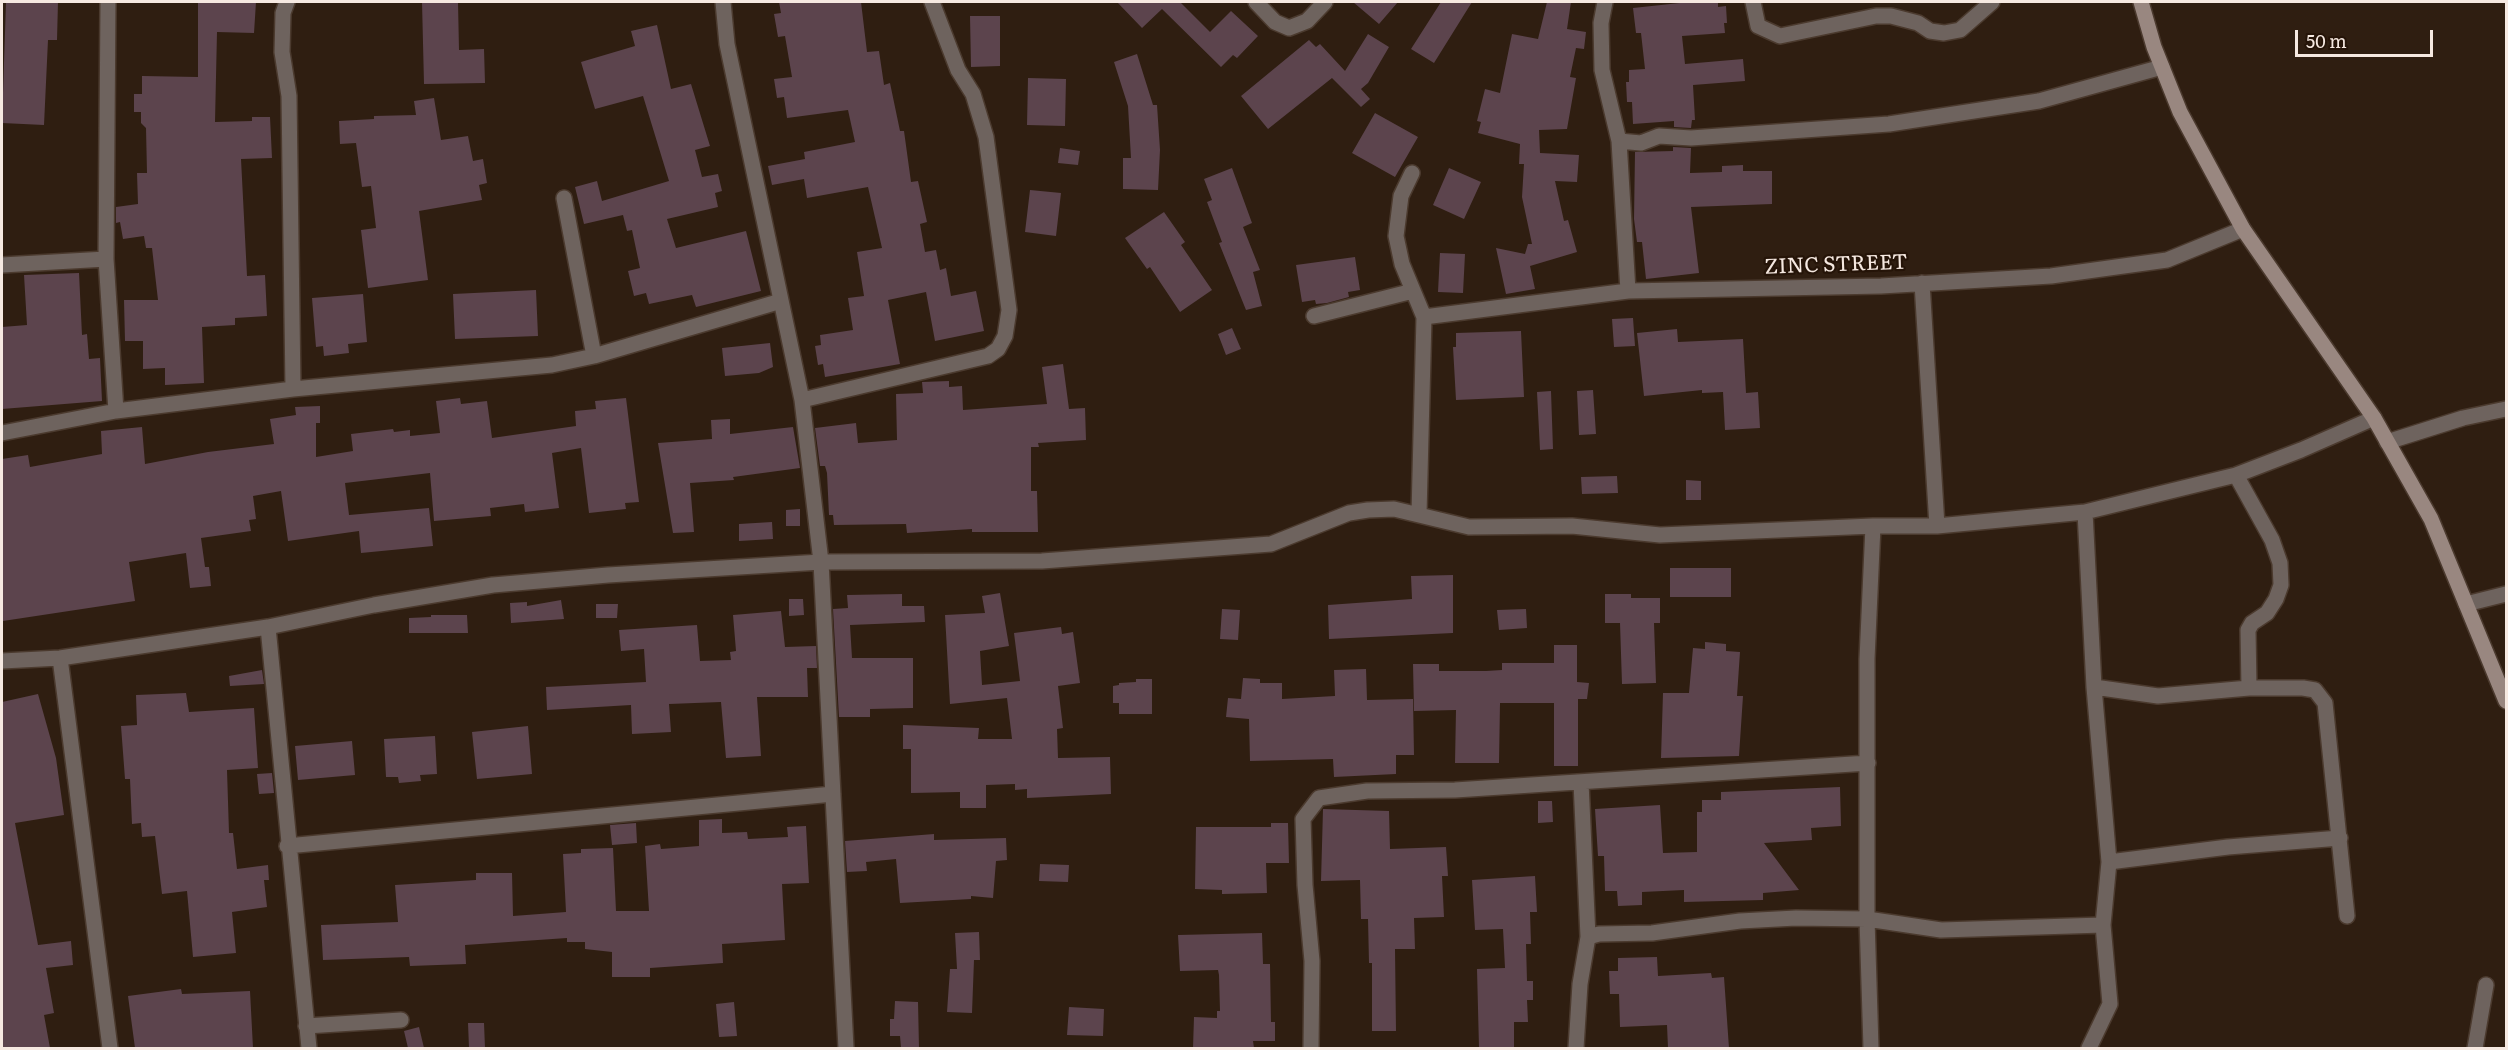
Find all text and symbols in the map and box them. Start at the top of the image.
scale bar [2298,18,2436,56]
text: 50 m [2306,27,2347,54]
street label: ZINC STREET [1764,250,1908,280]

